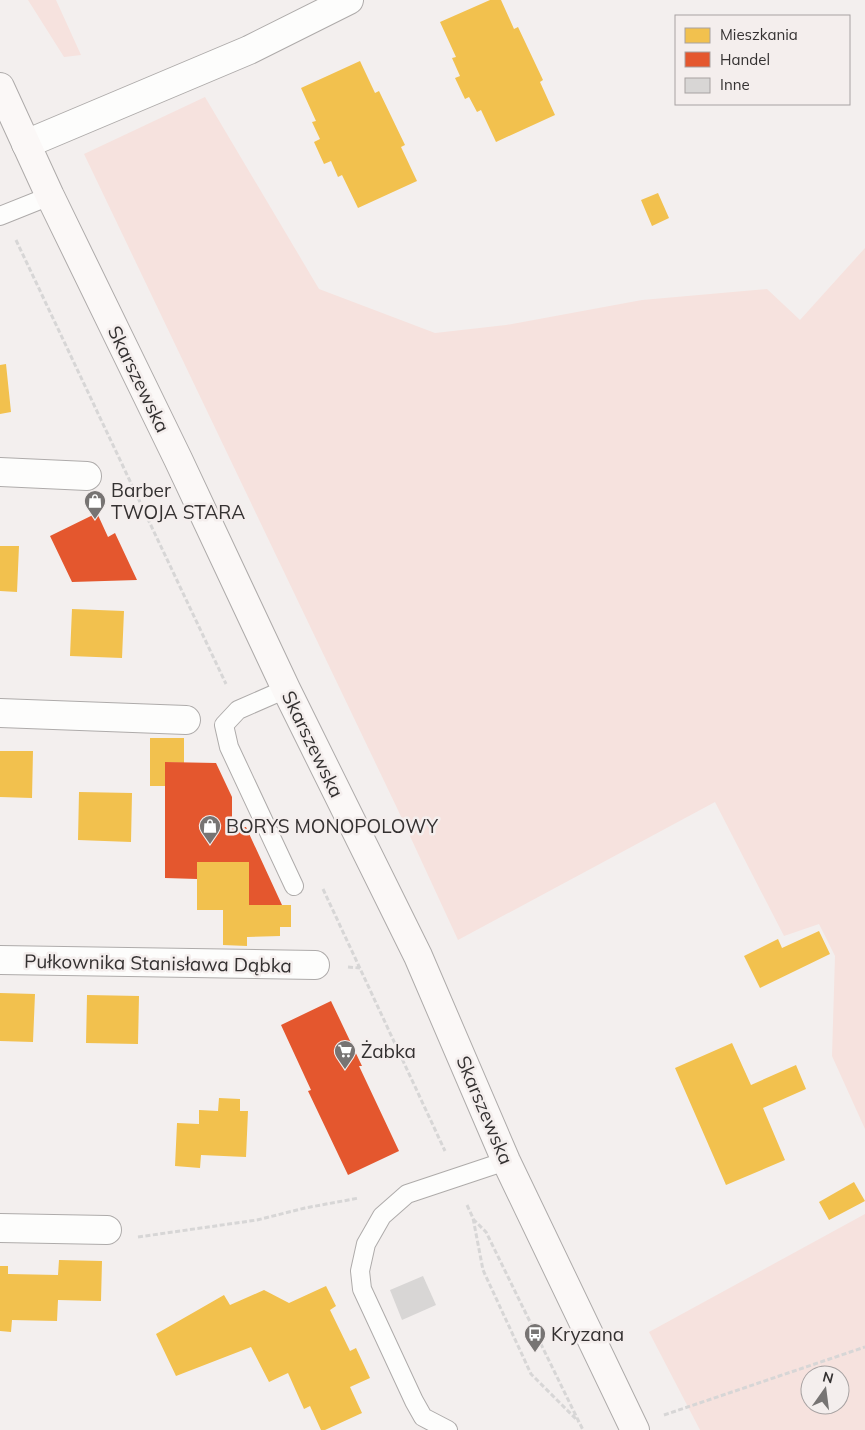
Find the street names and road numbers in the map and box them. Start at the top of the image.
street label: Skarszewska [103,322,175,436]
street label: Skarszewska [277,687,349,801]
street label: Pułkownika Stanisława Dąbka [24,949,292,977]
street label: Skarszewska [451,1052,519,1168]

